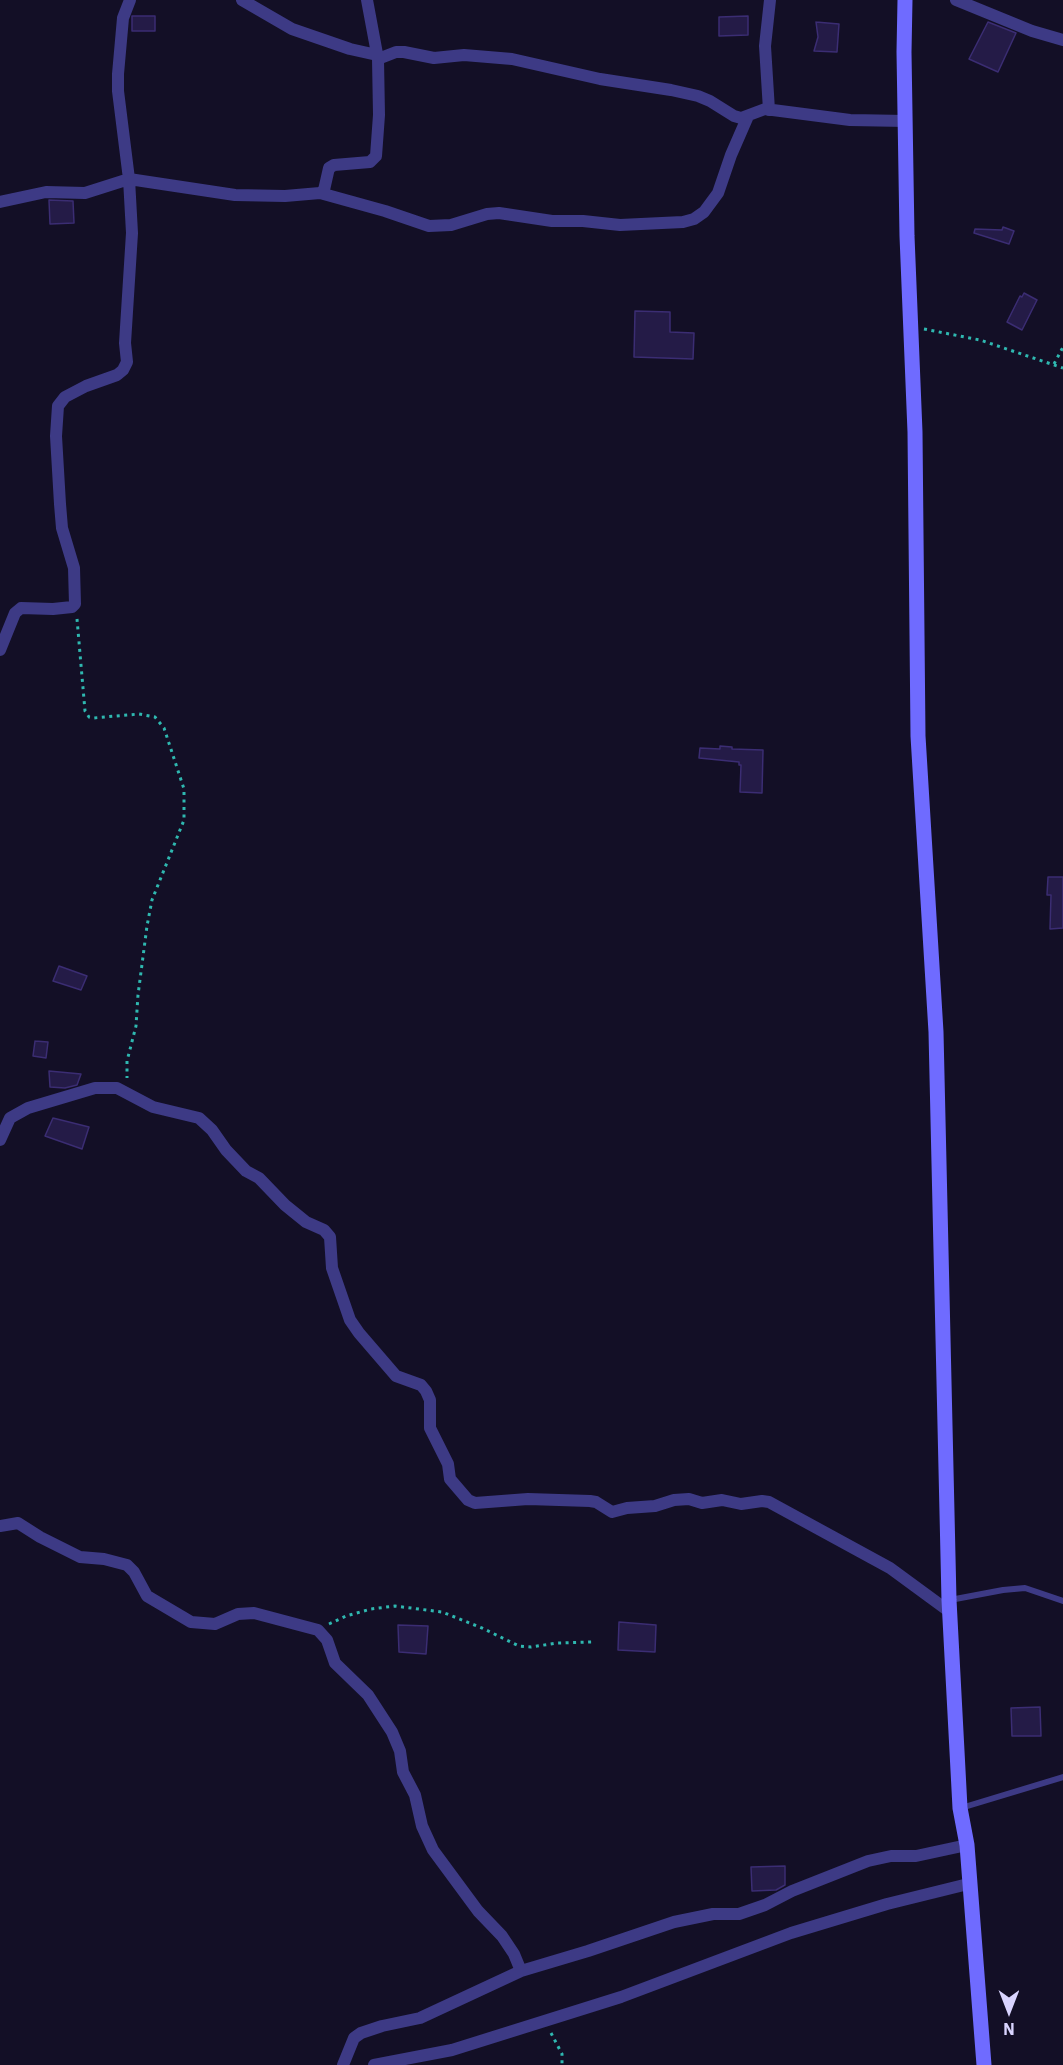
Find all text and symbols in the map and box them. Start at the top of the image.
north arrow [979,1981,1039,2041]
text: N [1003,2019,1015,2039]

